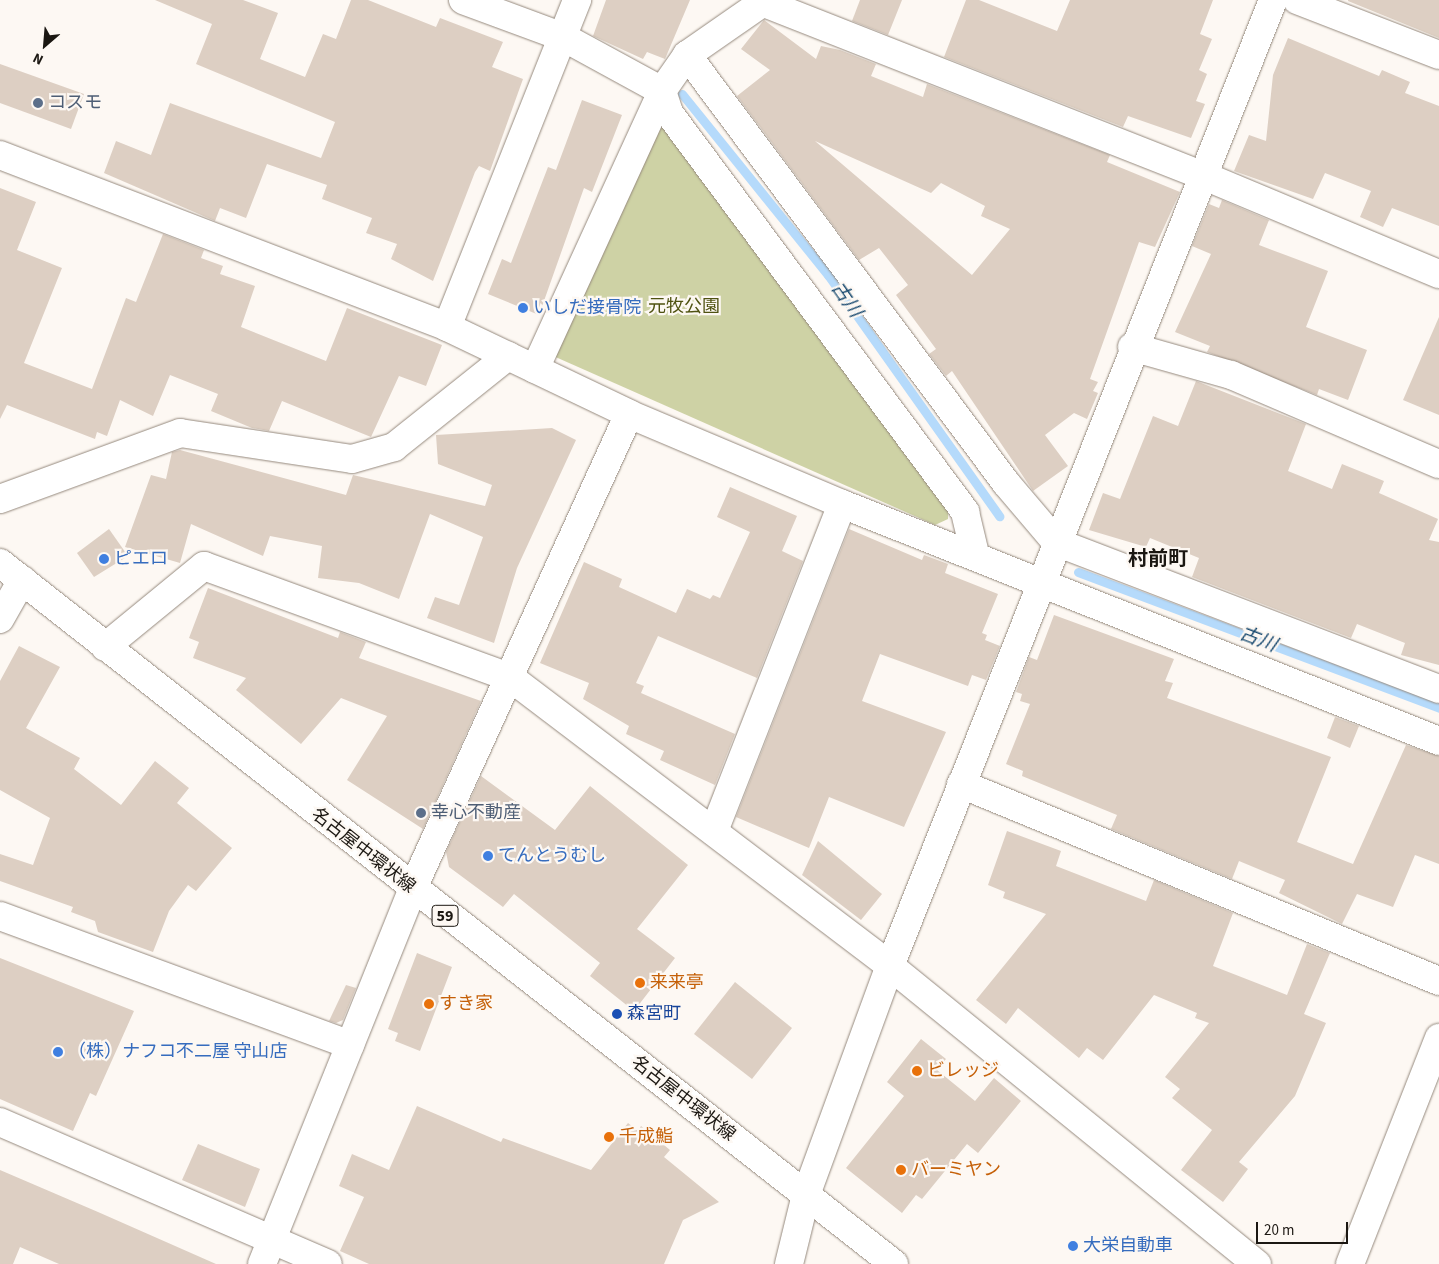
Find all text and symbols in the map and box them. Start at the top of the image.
north arrow [20,20,70,70]
text: N [30,47,47,69]
place label: コスモ [48,92,102,114]
marker: コスモ [32,97,44,109]
water label: 古川 [826,278,866,322]
park label: 元牧公園 [648,296,720,318]
place label: いしだ接骨院 [533,297,641,319]
marker: いしだ接骨院 [517,302,529,314]
district label: 村前町 [1128,547,1188,571]
place label: ピエロ [114,548,168,570]
marker: ピエロ [98,553,110,565]
water label: 古川 [1236,623,1280,657]
place label: 幸心不動産 [431,802,521,824]
street label: 名古屋中環状線 [307,804,419,898]
marker: 幸心不動産 [415,807,427,819]
place label: てんとうむし [498,845,606,867]
marker: てんとうむし [482,850,494,862]
road number: 59 [431,902,459,929]
place label: 来来亭 [650,972,704,994]
marker: 来来亭 [634,977,646,989]
place label: すき家 [439,993,493,1015]
marker: すき家 [423,998,435,1010]
place label: 森宮町 [627,1003,681,1025]
marker: 森宮町 [611,1008,623,1020]
place label: （株）ナフコ不二屋 守山店 [68,1041,288,1063]
marker: （株）ナフコ不二屋 守山店 [52,1046,64,1058]
street label: 名古屋中環状線 [627,1052,739,1146]
place label: ビレッジ [927,1060,999,1082]
marker: ビレッジ [911,1065,923,1077]
place label: 千成鮨 [619,1126,673,1148]
marker: 千成鮨 [603,1131,615,1143]
place label: バーミヤン [911,1159,1001,1181]
marker: バーミヤン [895,1164,907,1176]
scale bar [1259,1212,1352,1244]
text: 20 m [1264,1220,1294,1241]
place label: 大栄自動車 [1083,1235,1173,1257]
marker: 大栄自動車 [1067,1240,1079,1252]

